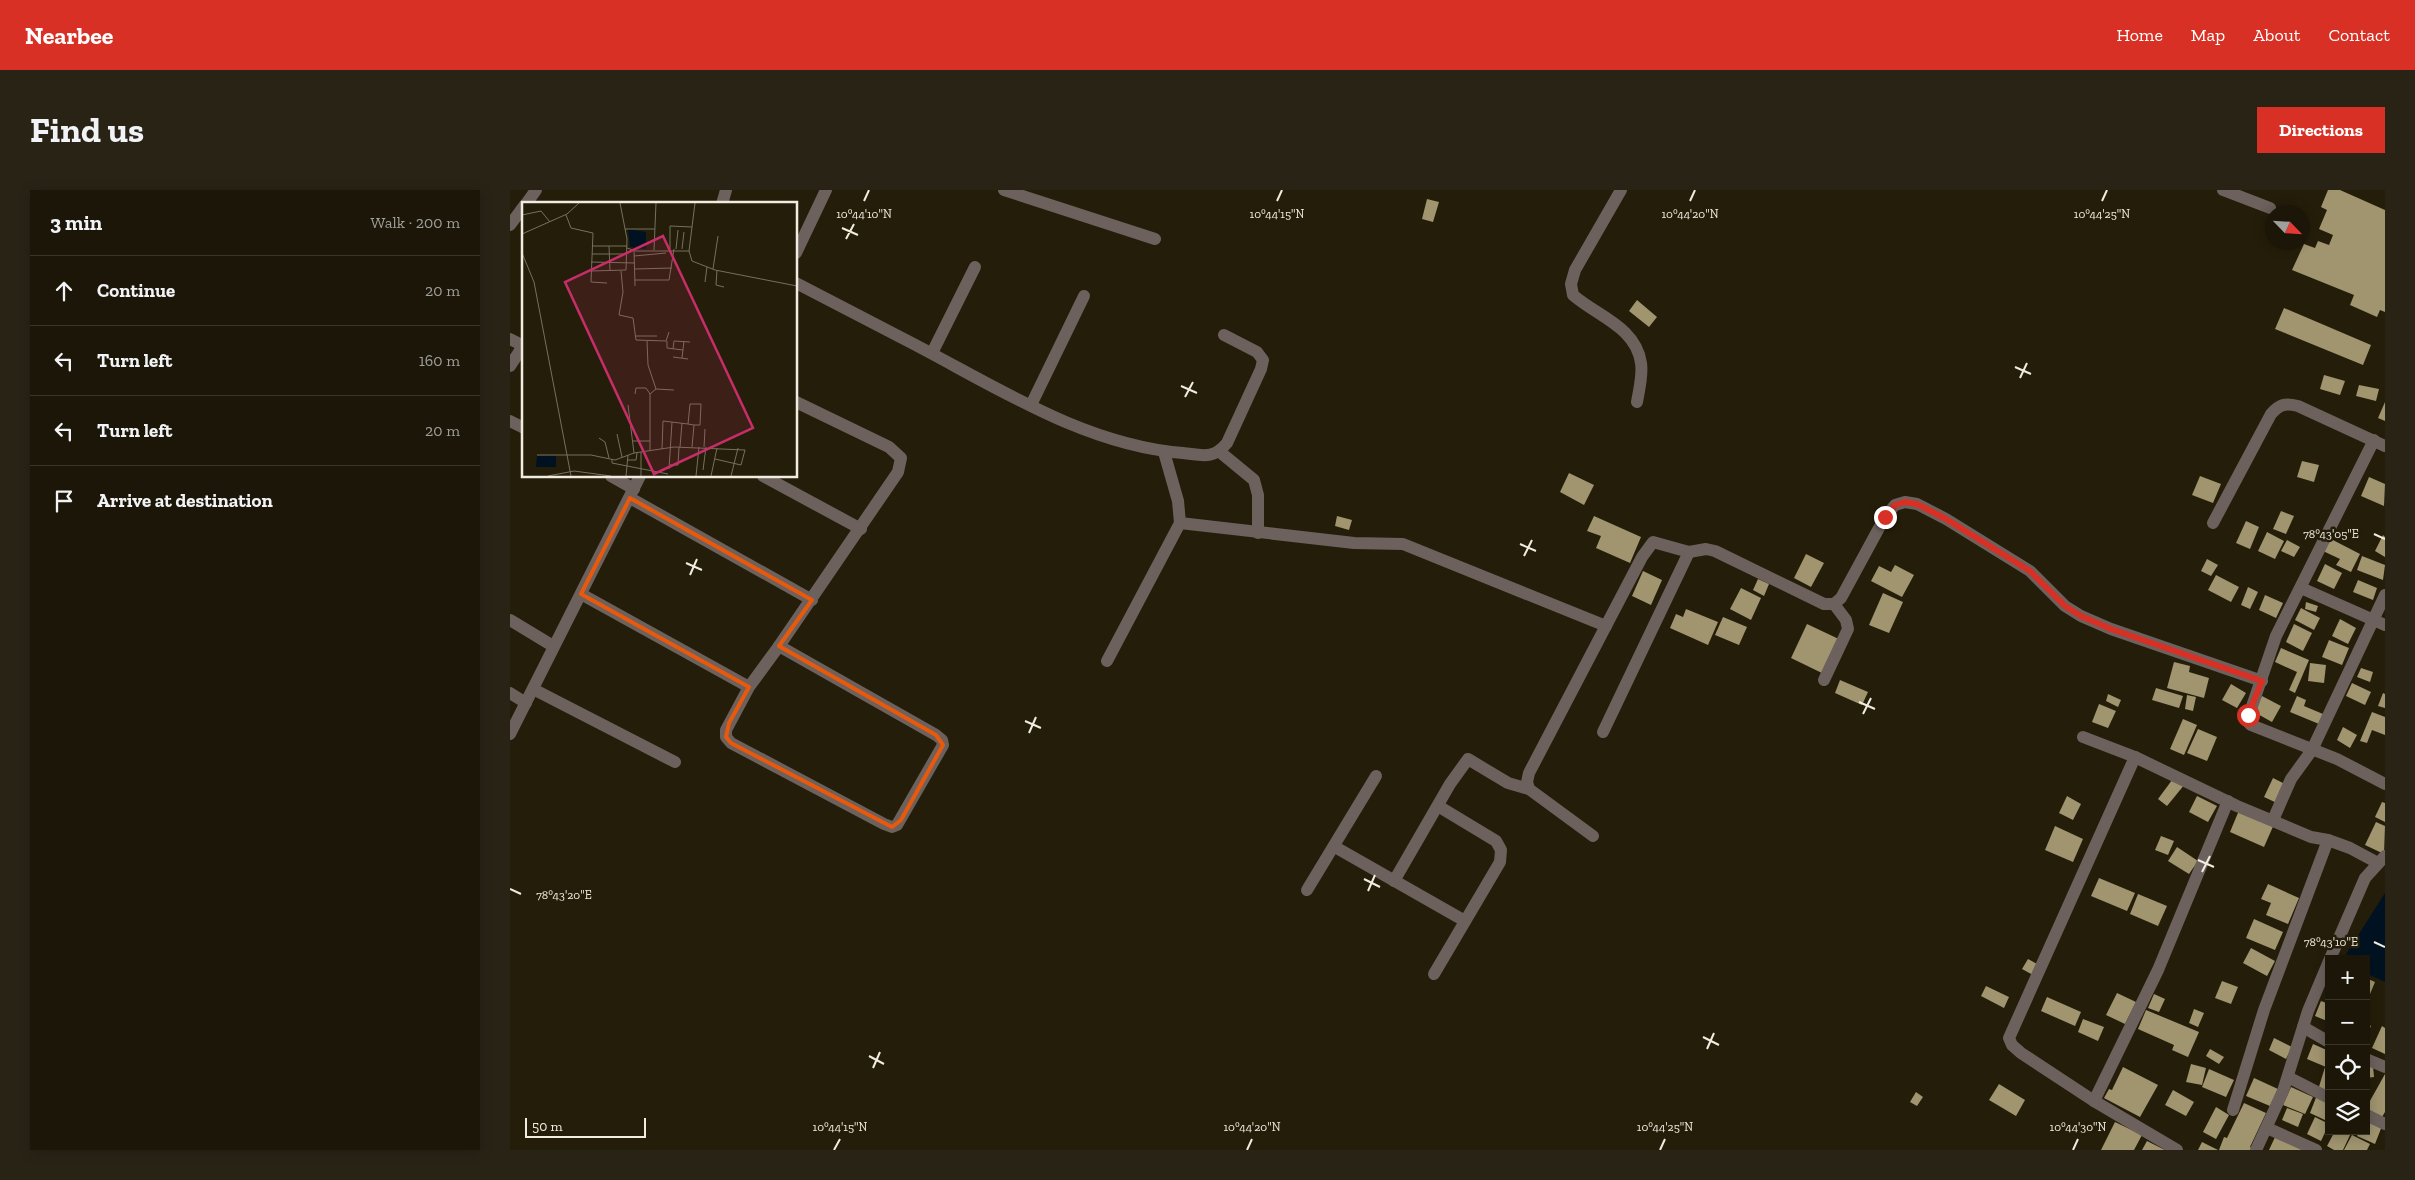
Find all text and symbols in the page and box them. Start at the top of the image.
text: Nearbee [25,21,113,50]
text: Home [2116,24,2163,46]
text: Map [2191,24,2225,46]
text: About [2253,24,2300,46]
text: Contact [2328,24,2390,46]
button: Directions [2257,107,2385,153]
text: Find us [30,109,144,151]
inset map [522,202,798,478]
north arrow [2265,205,2310,250]
text: 10°44'10"N [836,207,892,221]
text: 10°44'15"N [1250,207,1305,221]
text: 10°44'20"N [1661,207,1719,221]
text: 10°44'25"N [2074,207,2130,221]
text: 3 min [50,210,102,235]
text: Walk · 200 m [371,213,460,232]
icon: ahead [50,277,78,305]
text: Continue [97,279,175,302]
text: 20 m [425,281,460,300]
icon: left [50,347,78,375]
text: Turn left [97,349,172,372]
text: 160 m [419,351,460,370]
icon: left [50,417,78,445]
text: Turn left [97,419,172,442]
text: 20 m [425,421,460,440]
icon: arrive [50,487,78,515]
text: Arrive at destination [97,489,273,512]
route end [1874,506,1897,529]
text: 78°43'05"E [2303,527,2359,541]
route start [2237,704,2260,727]
text: 78°43'20"E [536,888,592,902]
text: 78°43'10"E [2304,935,2358,949]
map controls [2325,955,2370,1135]
button: + [2325,955,2370,1000]
button: − [2325,1000,2370,1045]
button: locate [2325,1045,2370,1090]
button: layers [2325,1090,2370,1135]
scale bar [525,1115,646,1138]
text: 50 m [532,1118,563,1135]
text: 10°44'15"N [813,1120,868,1134]
text: 10°44'20"N [1223,1120,1281,1134]
text: 10°44'25"N [1637,1120,1693,1134]
text: 10°44'30"N [2050,1120,2107,1134]

